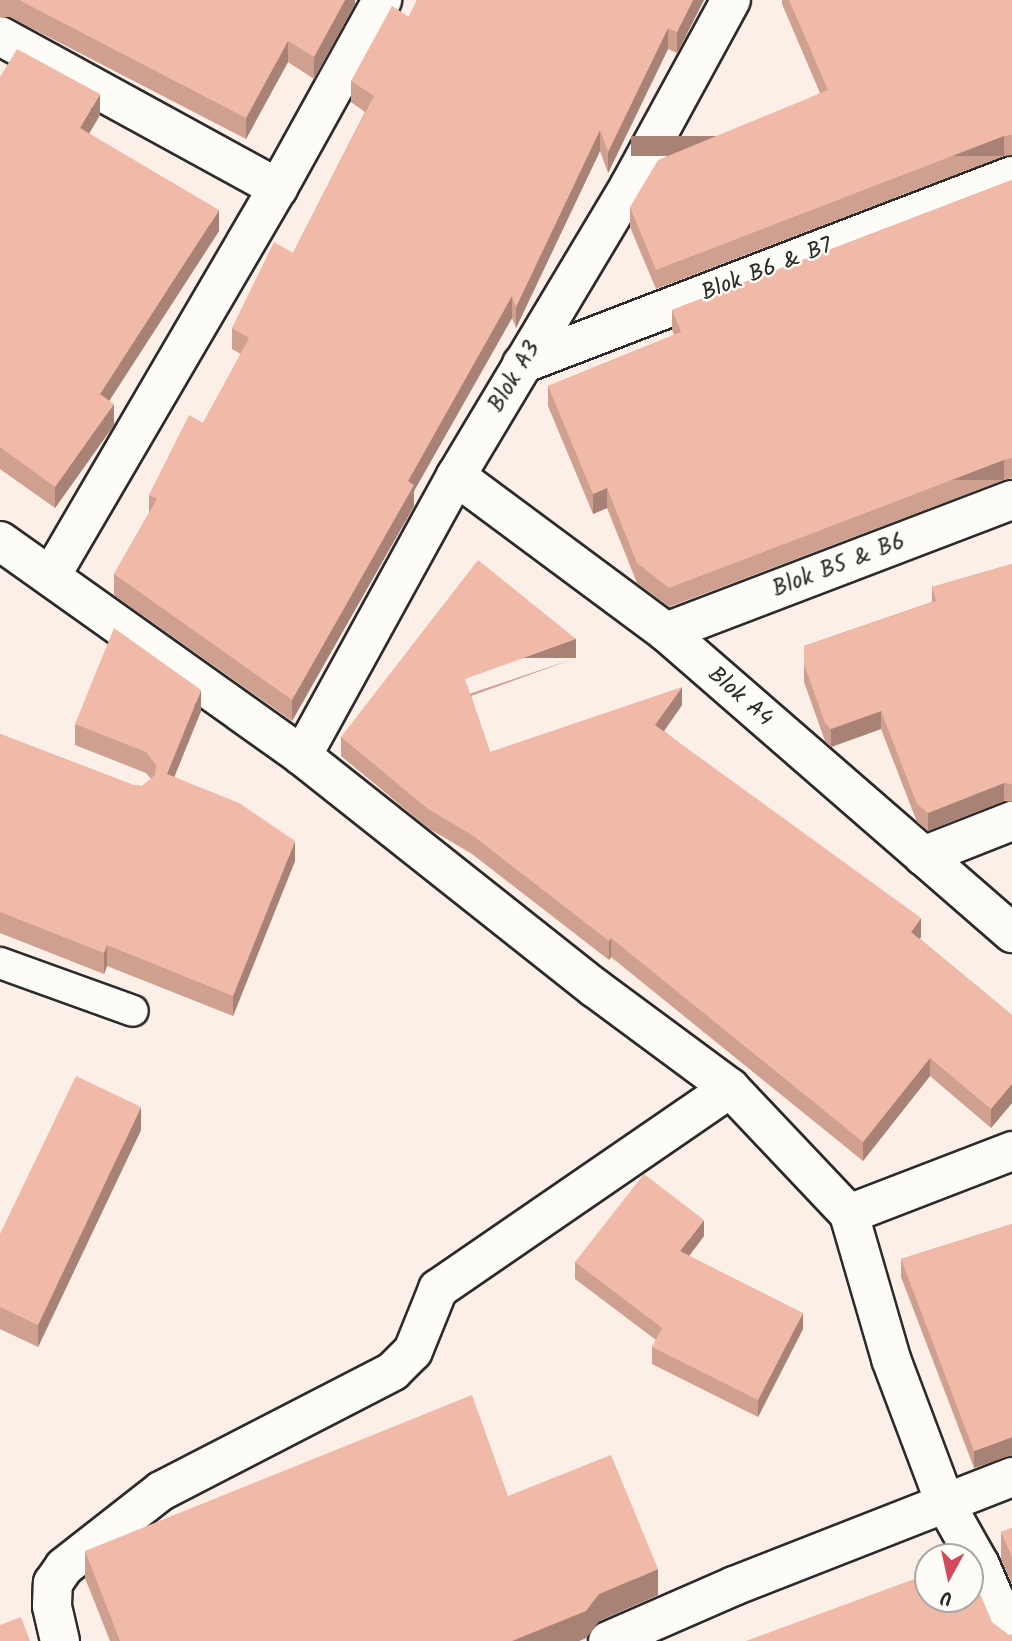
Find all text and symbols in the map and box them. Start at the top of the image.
street label: Blok B6 & B7 [698,232,836,308]
street label: Blok A3 [483,337,547,417]
street label: Blok B5 & B6 [769,528,909,604]
street label: Blok A4 [702,661,778,733]
north arrow [914,1543,984,1613]
text: U [939,1581,954,1612]

